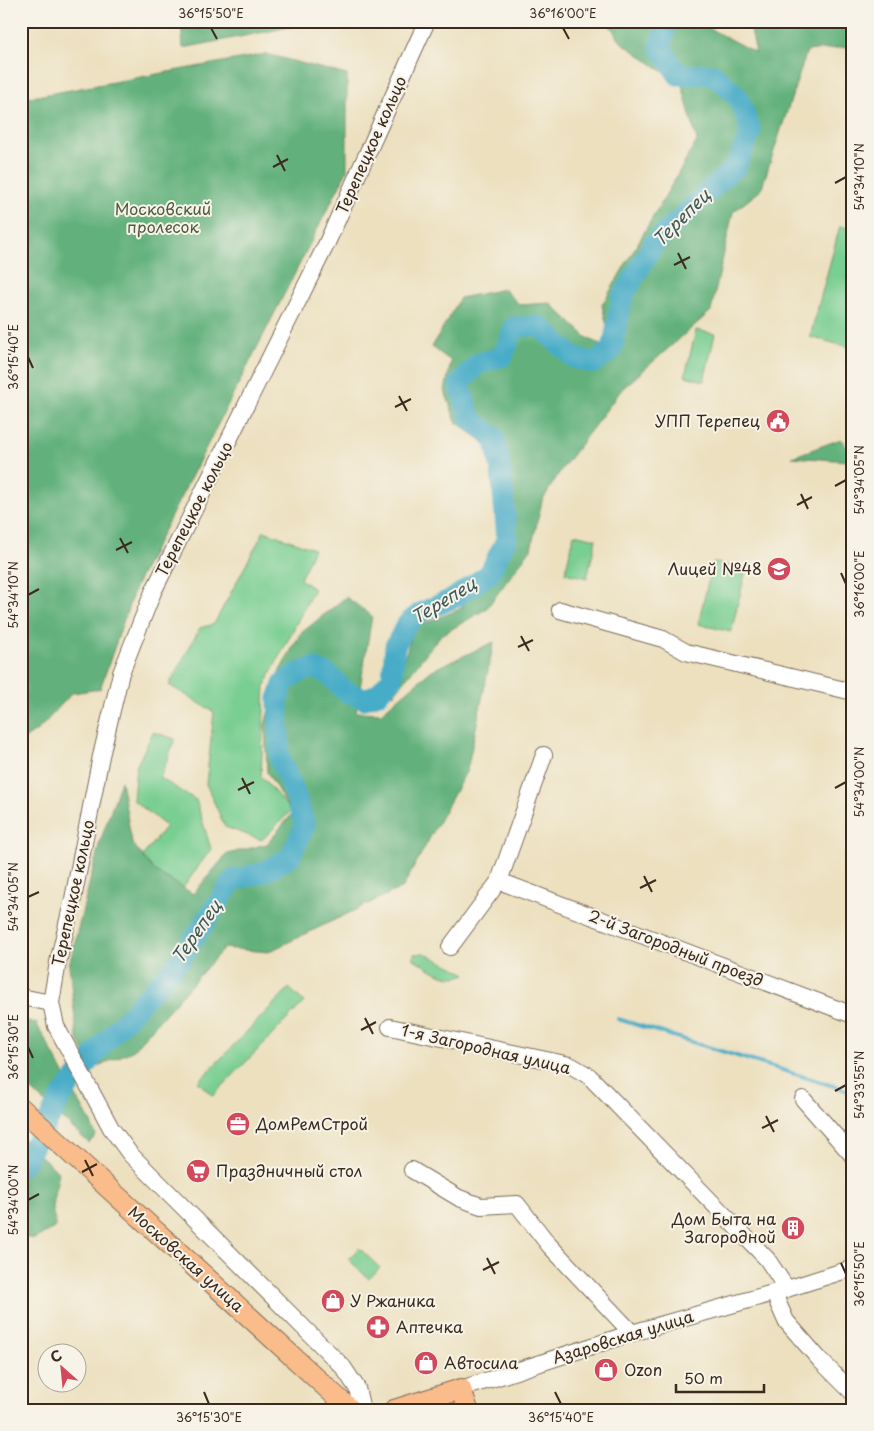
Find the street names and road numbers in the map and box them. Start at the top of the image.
street label: Терепецкое кольцо [329,71,411,218]
street label: Терепецкое кольцо [149,437,238,580]
street label: Терепецкое кольцо [45,817,99,968]
street label: 2-й Загородный проезд [585,903,767,992]
street label: 1-я Загородная улица [399,1017,573,1079]
street label: Московская улица [123,1200,250,1317]
street label: Азаровская улица [549,1303,696,1369]

